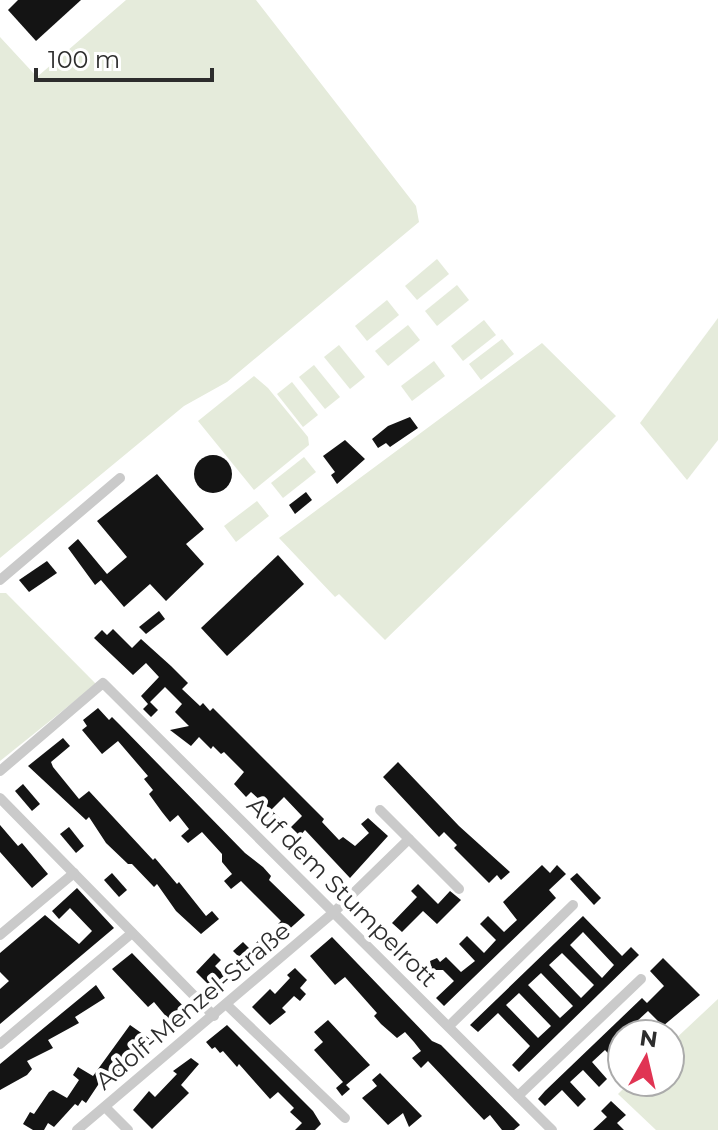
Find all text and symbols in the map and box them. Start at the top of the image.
scale bar [36,32,212,82]
text: 100 m [48,45,120,74]
street label: Auf dem Stumpelrott [241,791,444,993]
street label: Adolf-Menzel-Straße [89,916,296,1096]
north arrow [606,1018,686,1098]
text: N [638,1024,659,1053]

